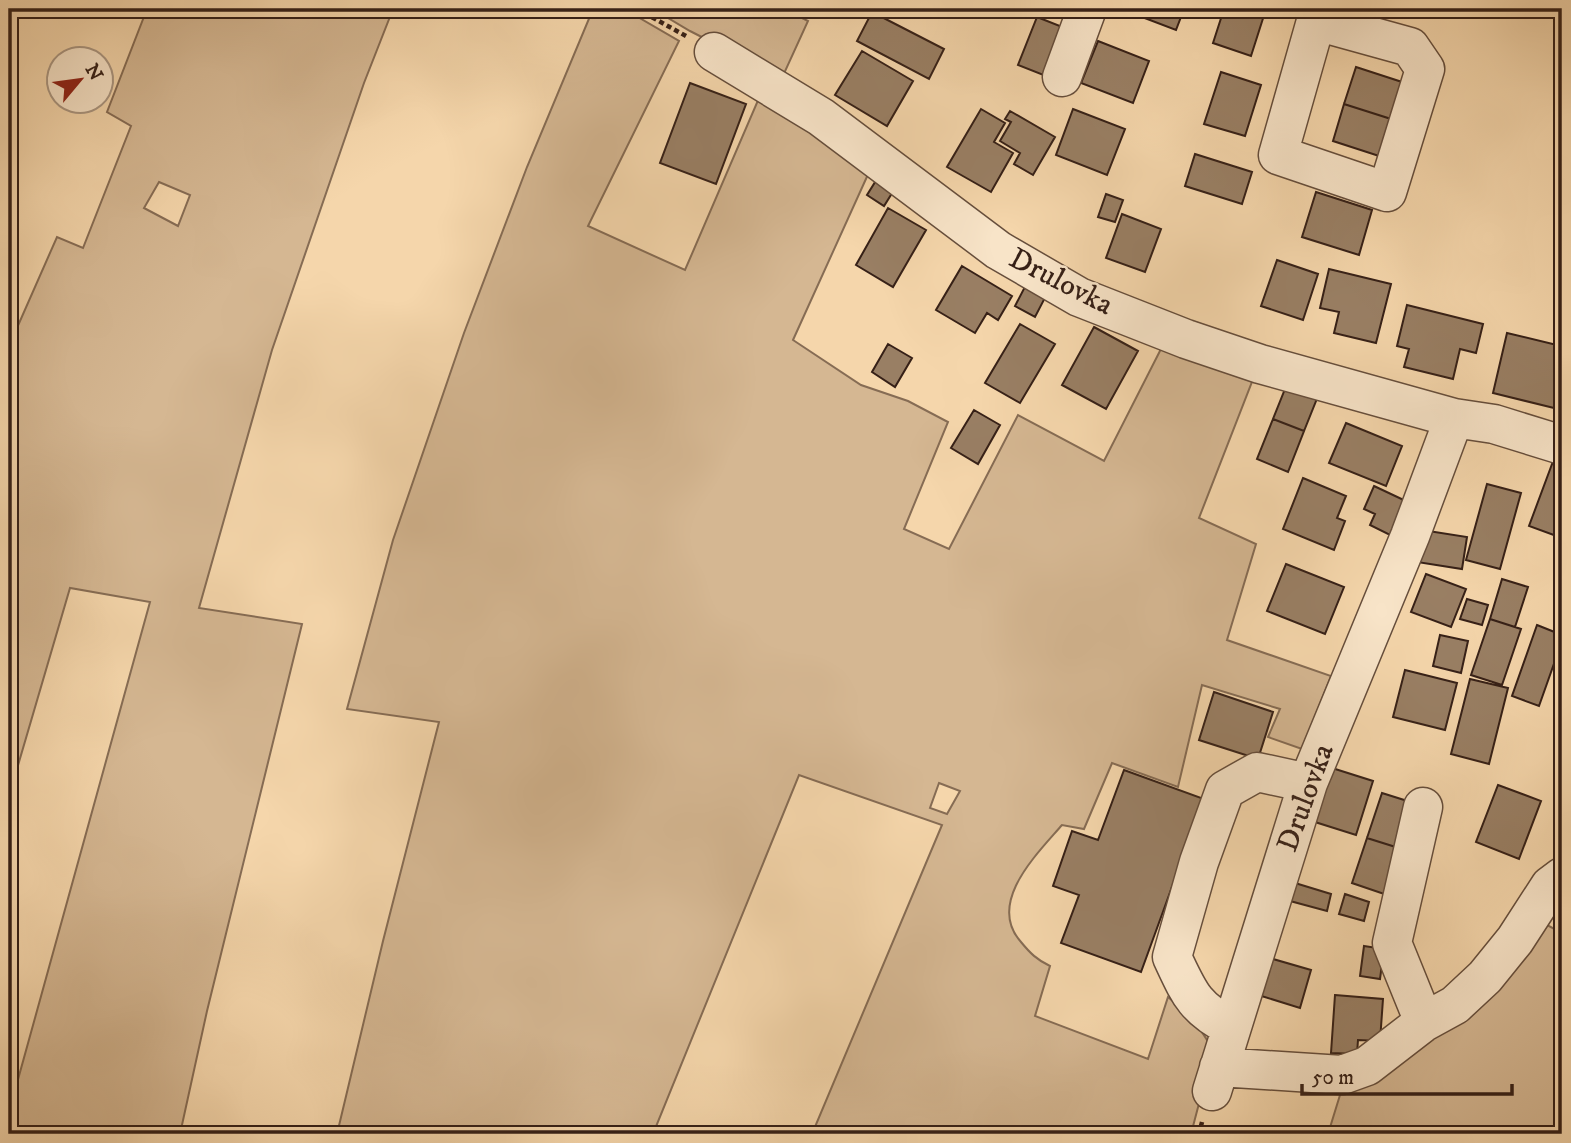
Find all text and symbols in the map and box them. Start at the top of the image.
north arrow [46,46,116,116]
text: N [80,60,108,85]
street label: Drulovka [1003,240,1119,324]
street label: Drulovka [1269,739,1343,857]
scale bar [1302,1052,1512,1096]
text: 50 m [1312,1065,1354,1091]

